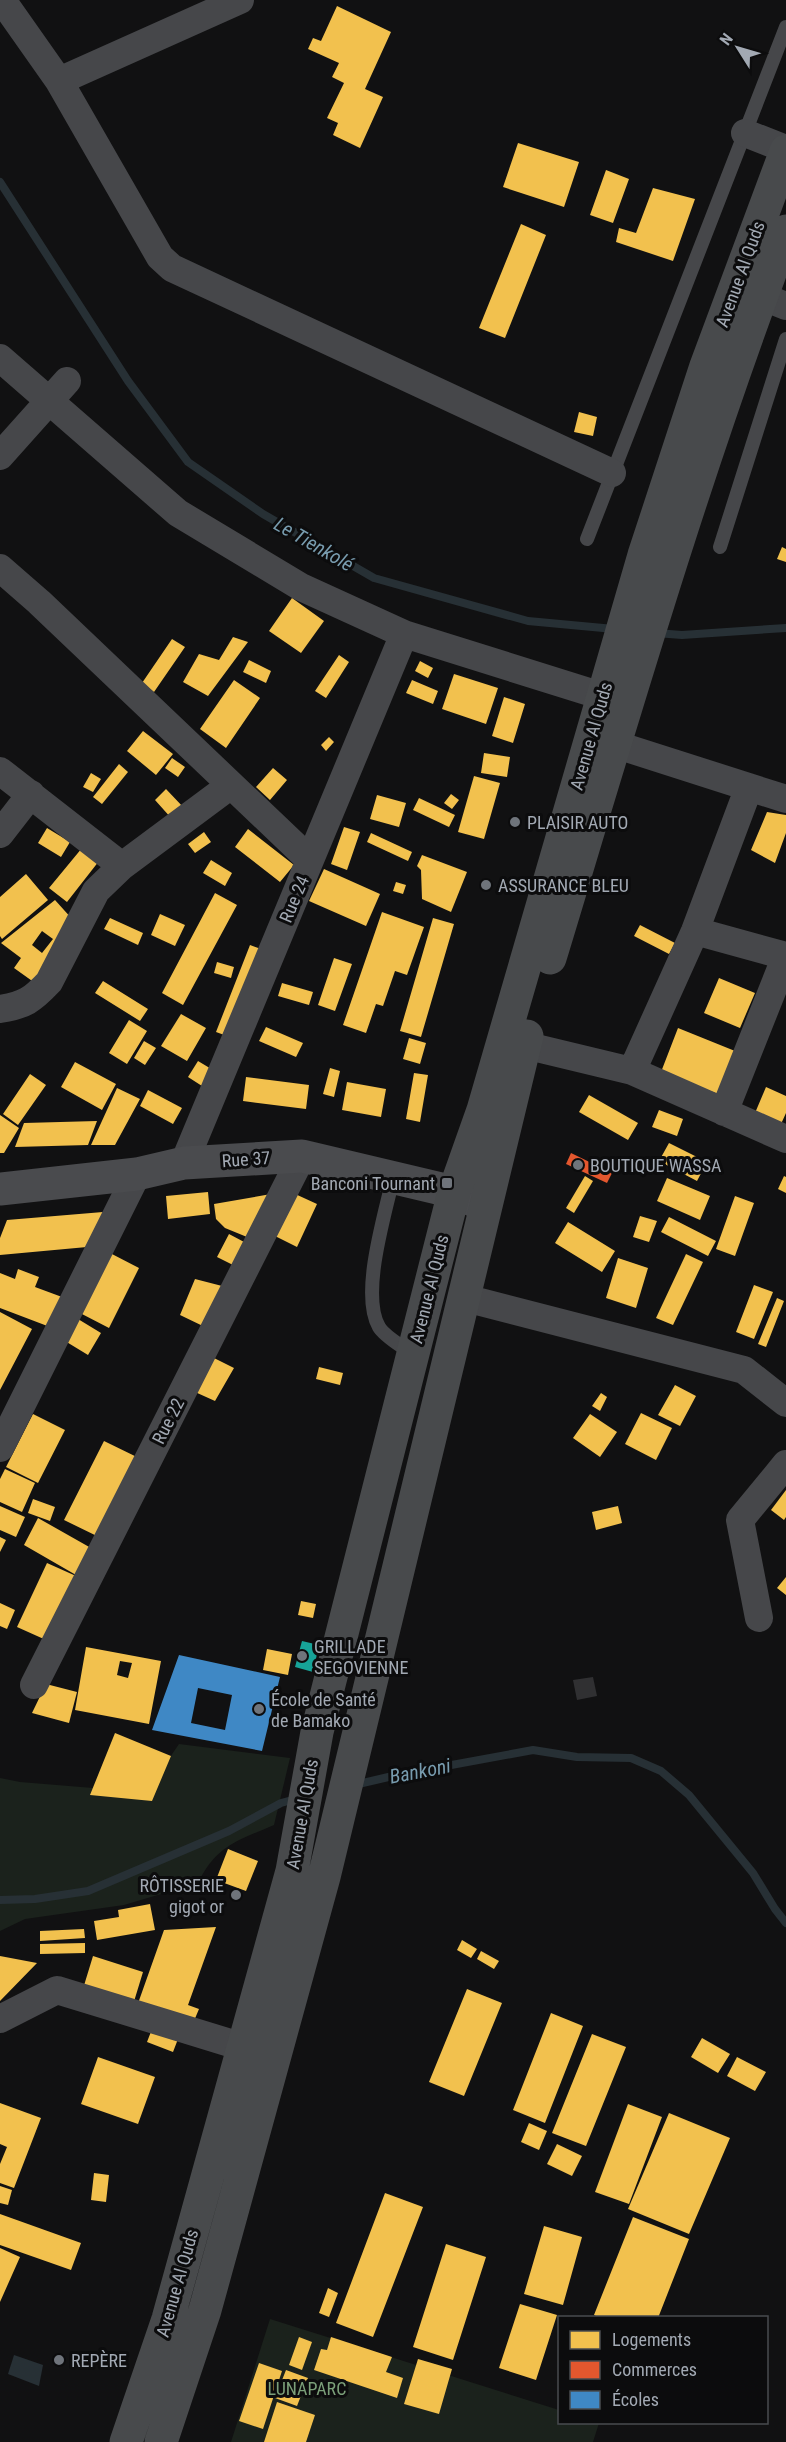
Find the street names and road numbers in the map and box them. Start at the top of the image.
street label: Avenue Al Quds [711,218,769,330]
street label: Avenue Al Quds [566,680,616,792]
street label: Rue 24 [275,872,313,925]
street label: Rue 37 [221,1147,271,1171]
street label: Avenue Al Quds [405,1232,453,1346]
street label: Rue 22 [148,1394,188,1447]
street label: Avenue Al Quds [282,1757,322,1871]
street label: Avenue Al Quds [152,2227,202,2339]

